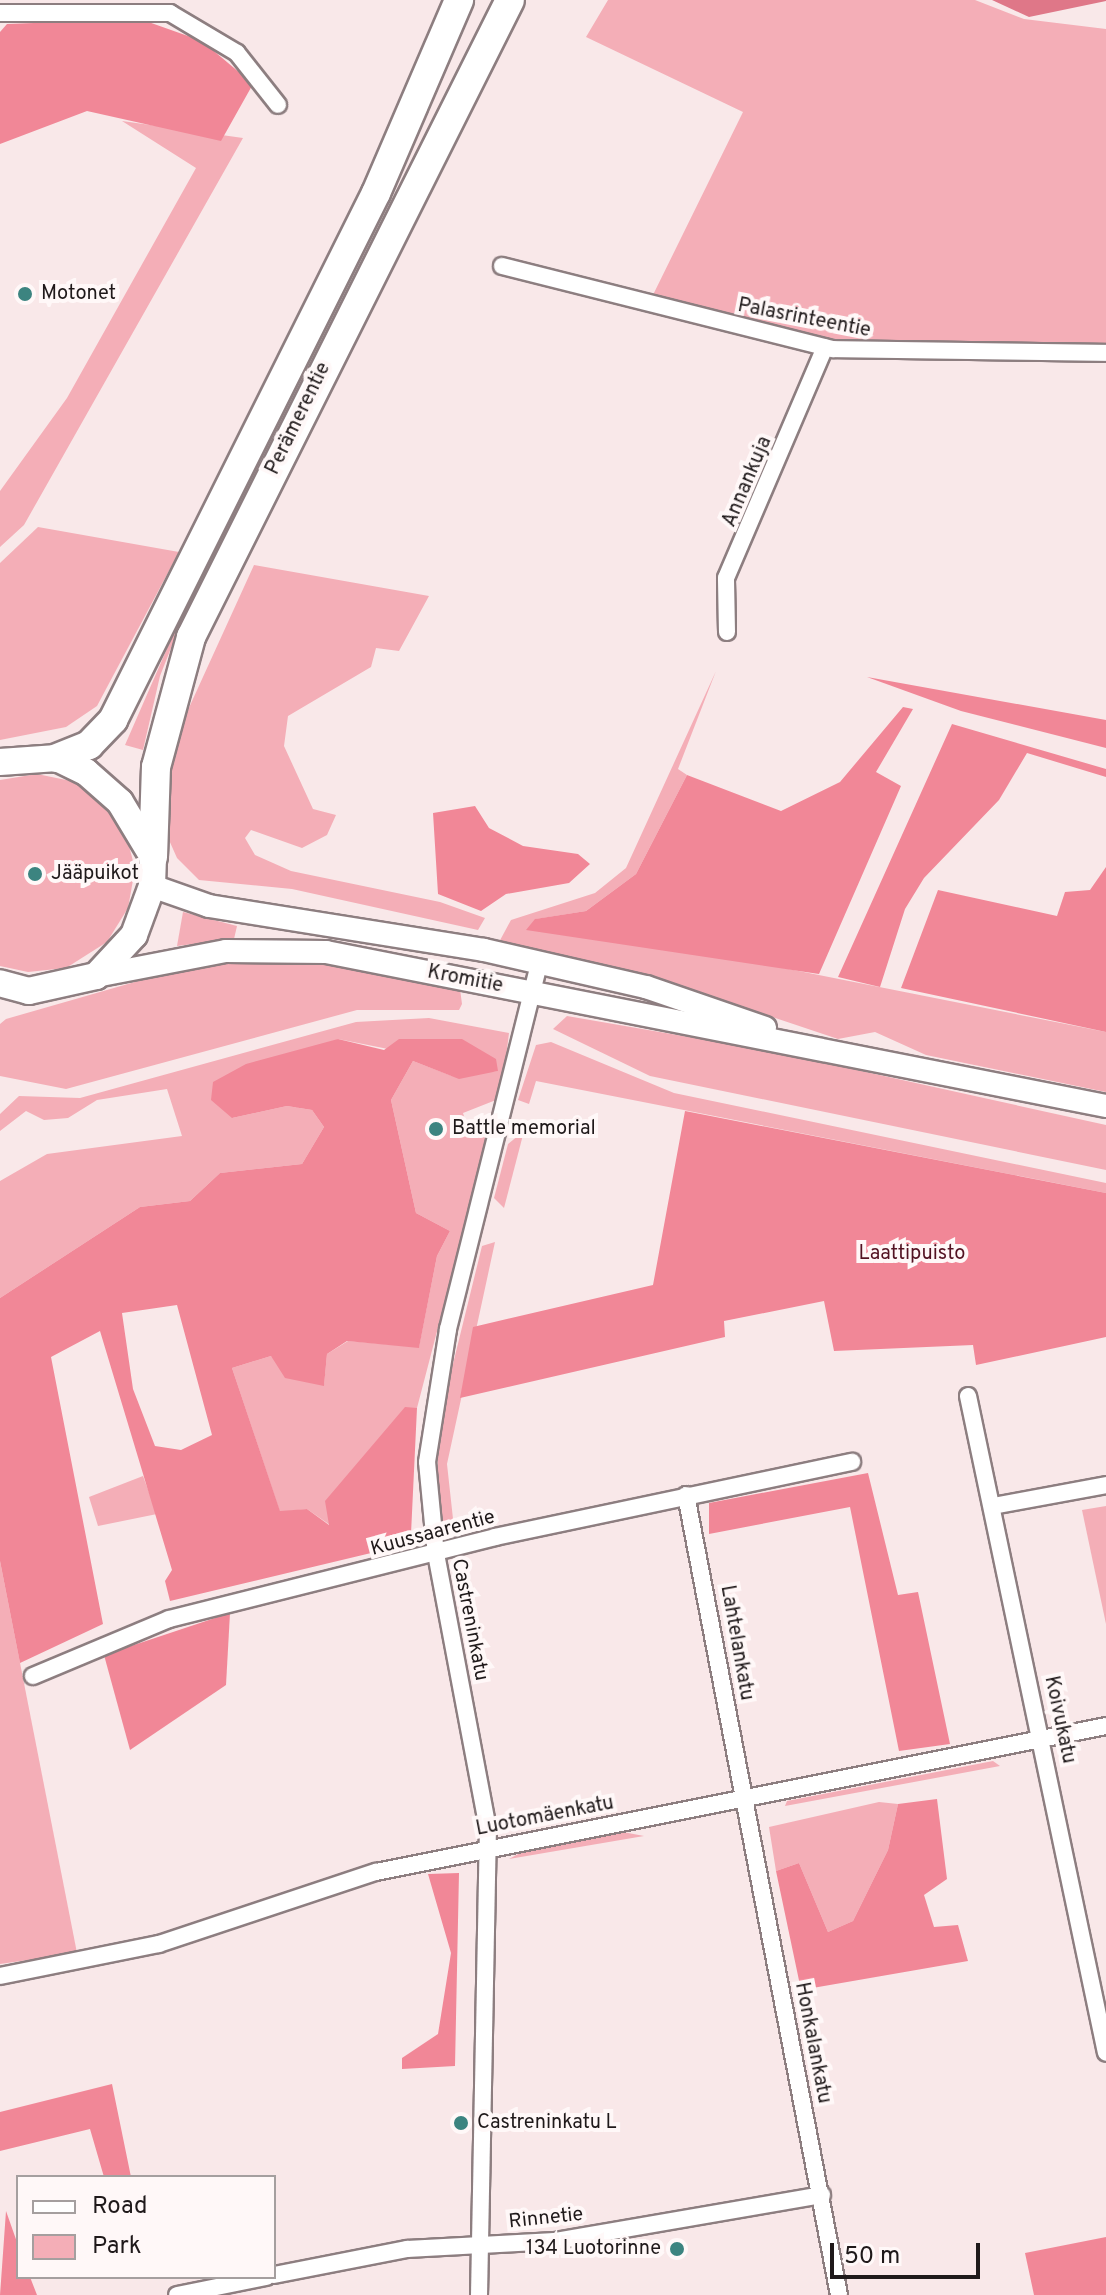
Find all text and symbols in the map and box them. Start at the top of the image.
place label: Motonet [41,282,116,306]
marker: Motonet [16,285,34,303]
street label: Palasrinteentie [735,294,873,344]
street label: Perämerentie [261,359,337,479]
street label: Annankuja [718,433,778,531]
place label: Jääpuikot [51,862,139,886]
marker: Jääpuikot [26,865,44,883]
street label: Kromitie [425,961,505,999]
place label: Battle memorial [452,1117,596,1141]
marker: Battle memorial [427,1120,445,1138]
park label: Laattipuisto [859,1242,965,1266]
street label: Kuussaarentie [368,1506,498,1562]
street label: Castreninkatu [445,1557,493,1683]
street label: Lahtelankatu [714,1583,758,1703]
street label: Koivukatu [1038,1674,1080,1766]
street label: Luotomäenkatu [474,1792,616,1842]
street label: Honkalankatu [788,1980,836,2106]
place label: Castreninkatu L [477,2111,617,2135]
marker: Castreninkatu L [452,2114,470,2132]
legend [16,2175,276,2279]
text: Road [92,2192,148,2222]
street label: Rinnetie [507,2203,585,2235]
scale bar [834,2227,984,2277]
text: Park [92,2232,142,2262]
place label: 134 Luotorinne [526,2237,661,2261]
marker: 134 Luotorinne [668,2240,686,2258]
text: 50 m [844,2242,900,2272]

